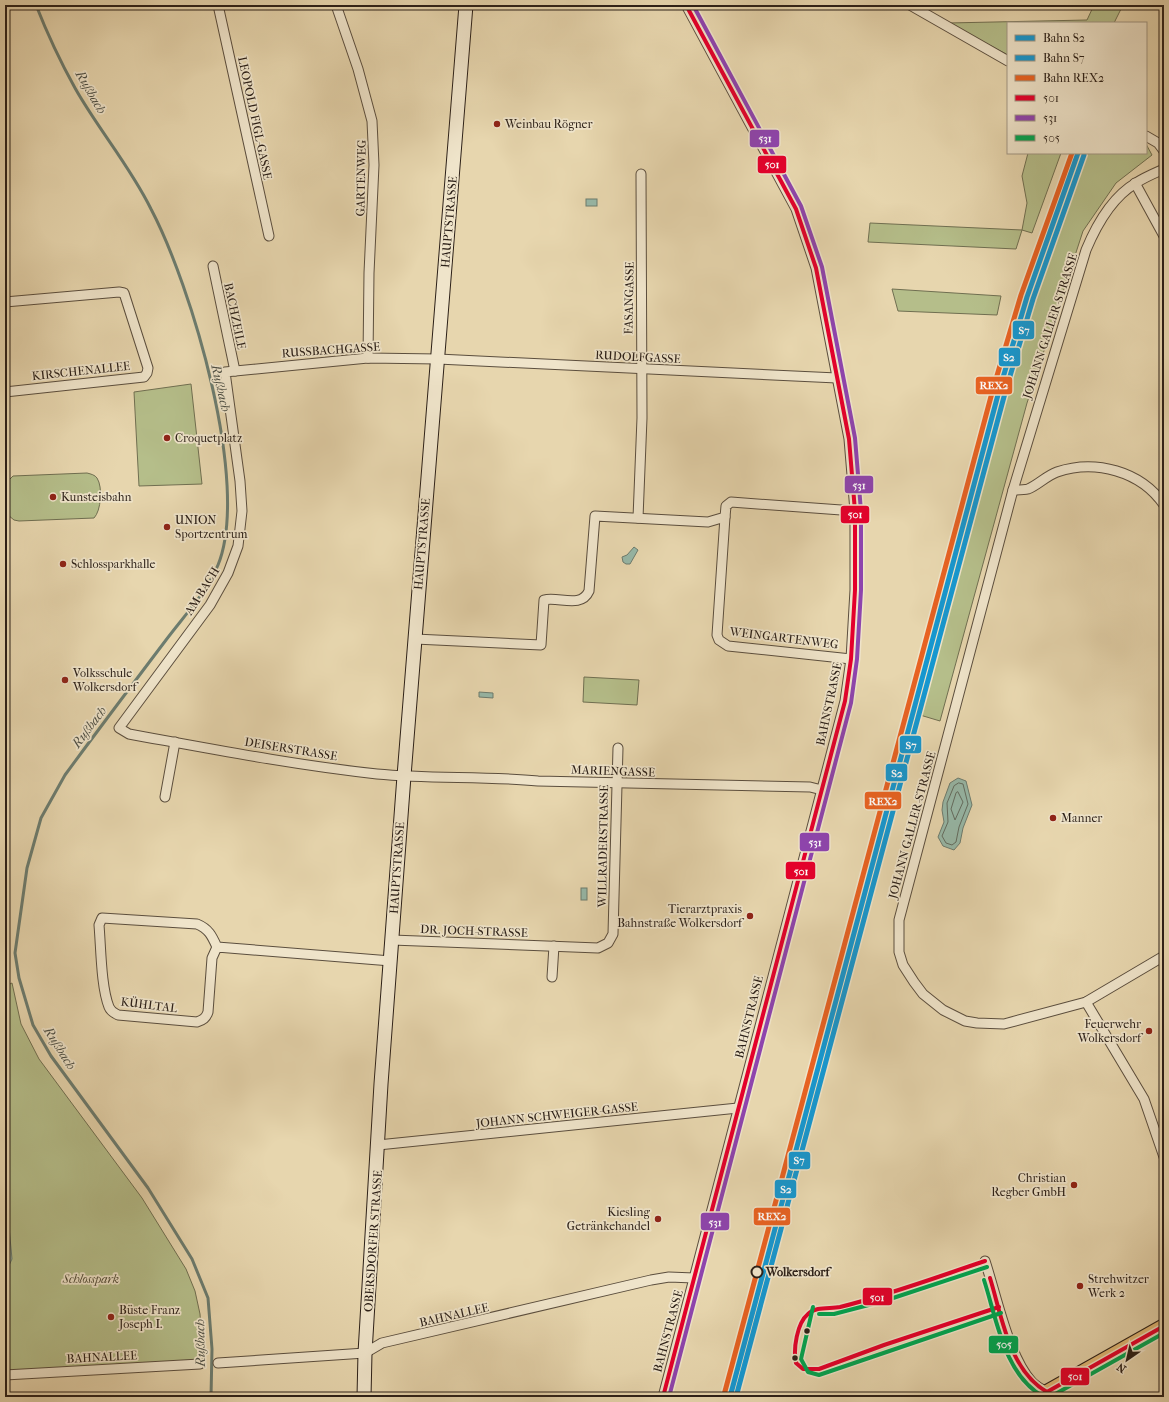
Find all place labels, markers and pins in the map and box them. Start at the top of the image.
place label: Weinbau Rögner [504,117,593,131]
marker: Weinbau Rögner [492,119,502,129]
place label: Croquetplatz [175,431,243,445]
marker: Croquetplatz [162,433,172,443]
place label: Kunsteisbahn [61,490,131,504]
marker: Kunsteisbahn [48,492,58,502]
place label: UNION Sportzentrum [175,513,248,541]
marker: UNION Sportzentrum [162,522,172,532]
place label: Schlossparkhalle [71,557,155,571]
marker: Schlossparkhalle [58,559,68,569]
place label: Volksschule Wolkersdorf [72,666,139,694]
marker: Volksschule Wolkersdorf [60,675,70,685]
place label: Manner [1061,811,1103,825]
marker: Manner [1048,813,1058,823]
place label: Tierarztpraxis Bahnstraße Wolkersdorf [617,902,745,930]
marker: Tierarztpraxis Bahnstraße Wolkersdorf [745,911,755,921]
place label: Feuerwehr Wolkersdorf [1077,1017,1144,1045]
marker: Feuerwehr Wolkersdorf [1144,1026,1154,1036]
place label: Christian Regber GmbH [991,1171,1066,1199]
marker: Christian Regber GmbH [1069,1180,1079,1190]
place label: Kiesling Getränkehandel [567,1205,651,1233]
marker: Kiesling Getränkehandel [653,1214,663,1224]
marker: Wolkersdorf [750,1265,764,1279]
place label: Wolkersdorf [765,1265,832,1279]
place label: Strehwitzer Werk 2 [1087,1272,1150,1300]
marker: Strehwitzer Werk 2 [1075,1281,1085,1291]
place label: Büste Franz Joseph I. [118,1303,181,1331]
marker: Büste Franz Joseph I. [106,1312,116,1322]
unlabelled marker [802,1326,812,1336]
unlabelled marker [790,1353,800,1363]

